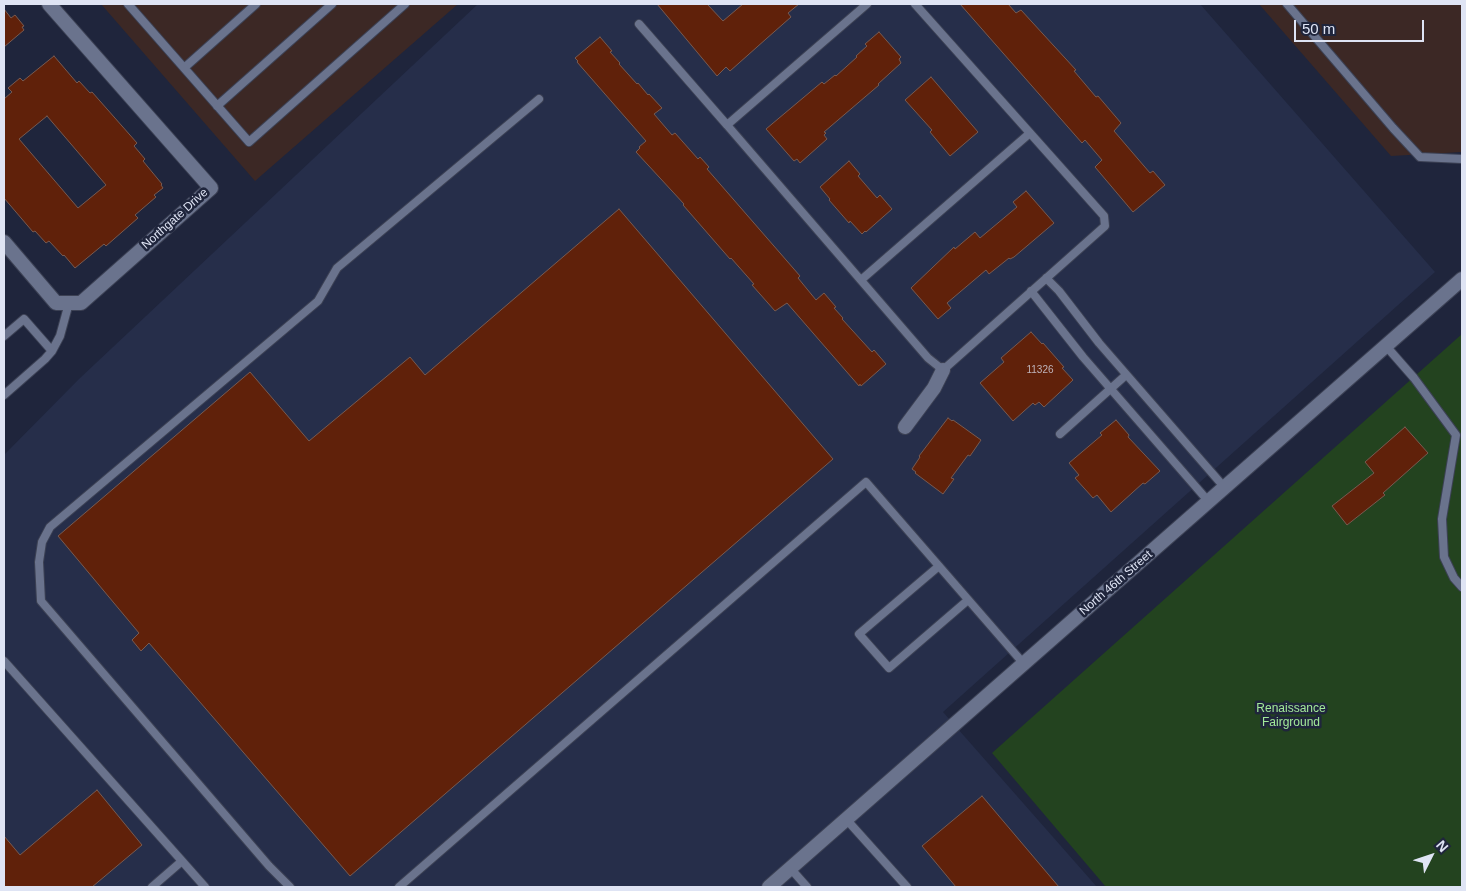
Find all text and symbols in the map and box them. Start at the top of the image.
scale bar [1296,10,1426,42]
text: 50 m [1302,20,1335,37]
street label: Northgate Drive [139,186,211,252]
house number: 11326 [1026,364,1054,376]
street label: North 46th Street [1077,548,1155,618]
park label: Renaissance Fairground [1256,702,1326,730]
north arrow [1406,831,1456,881]
text: N [1433,837,1452,855]

